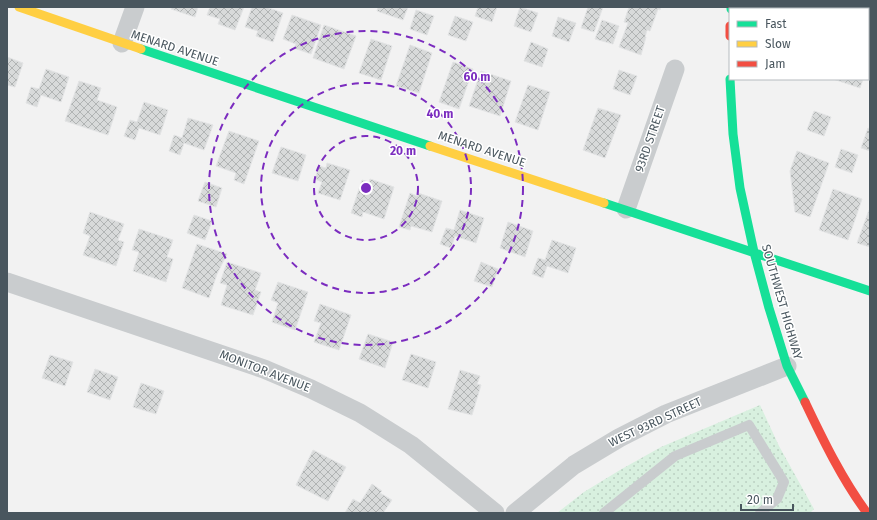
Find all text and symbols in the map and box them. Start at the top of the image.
legend [729,8,869,80]
text: Fast [765,17,787,31]
street label: MENARD AVENUE [129,27,221,69]
text: Slow [765,37,791,51]
text: Jam [765,57,785,71]
text: 60 m [464,70,490,84]
street label: 93RD STREET [632,103,668,174]
text: 40 m [427,107,453,121]
street label: MENARD AVENUE [436,128,528,170]
text: 20 m [390,144,416,158]
centre of rings [359,181,373,195]
street label: SOUTHWEST HIGHWAY [759,243,805,362]
street label: MONITOR AVENUE [218,347,312,395]
street label: WEST 93RD STREET [606,394,704,450]
scale bar [741,486,793,512]
text: 20 m [747,493,773,507]

